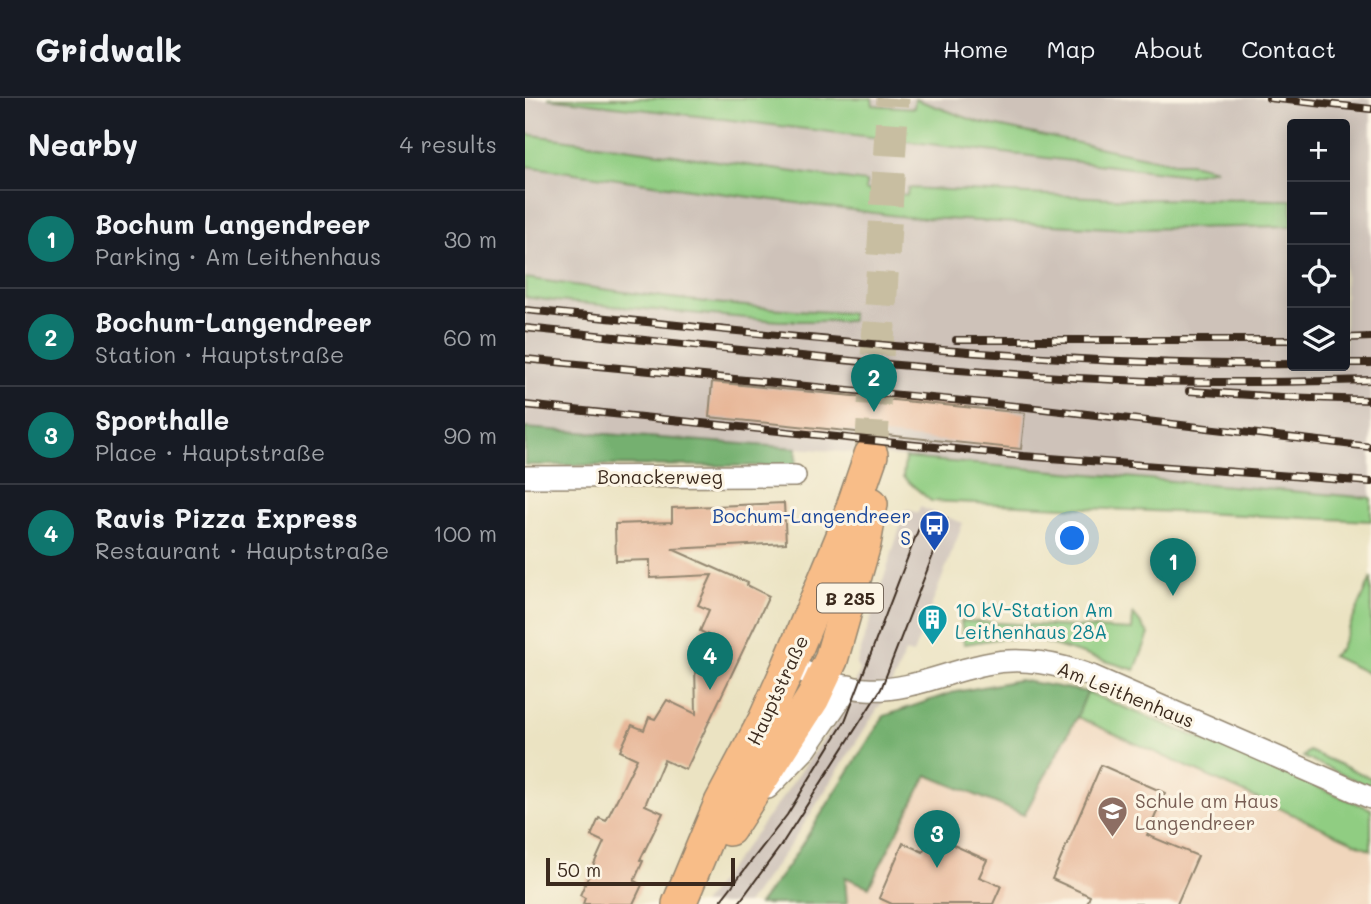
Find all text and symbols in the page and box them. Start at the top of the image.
text: Gridwalk [35,27,182,70]
text: Home [943,33,1008,64]
text: Map [1046,33,1095,64]
text: About [1133,33,1203,64]
text: Contact [1241,33,1336,64]
map controls [1287,119,1350,371]
button: + [1287,119,1350,182]
text: Nearby [28,124,138,164]
text: 4 results [400,129,497,159]
button: − [1287,182,1350,245]
text: Bochum Langendreer [95,207,370,241]
text: 1 [46,224,56,254]
text: 30 m [444,224,497,254]
text: Parking · Am Leithenhaus [95,241,381,271]
button: locate [1287,245,1350,308]
text: Bochum-Langendreer [95,305,372,339]
button: layers [1287,308,1350,371]
text: 2 [45,322,57,352]
text: 60 m [443,322,497,352]
text: Station · Hauptstraße [95,339,344,369]
pin: 2 [851,354,897,412]
text: Sporthalle [95,403,229,437]
text: 3 [44,420,58,450]
text: 90 m [444,420,497,450]
text: Place · Hauptstraße [95,437,325,467]
street label: Bonackerweg [597,464,723,489]
text: Ravis Pizza Express [95,501,358,535]
place label: Bochum-Langendreer S [712,503,911,550]
bus stop icon: Bochum-Langendreer S [917,509,951,553]
text: 4 [44,518,58,548]
text: 100 m [433,518,497,548]
your location [1055,521,1089,555]
text: Restaurant · Hauptstraße [95,535,389,565]
pin: 1 [1150,538,1196,596]
road number: B 235 [817,584,883,612]
place label: 10 kV-Station Am Leithenhaus 28A [955,597,1113,644]
building icon: 10 kV-Station Am Leithenhaus 28A [915,603,949,647]
street label: Hauptstraße [741,631,813,749]
pin: 4 [687,632,733,690]
street label: Am Leithenhaus [1054,655,1198,733]
place label: Schule am Haus Langendreer [1135,788,1279,835]
school or university icon: Schule am Haus Langendreer [1095,794,1129,838]
pin: 3 [914,810,960,868]
scale bar [546,855,735,887]
text: 50 m [557,857,601,882]

